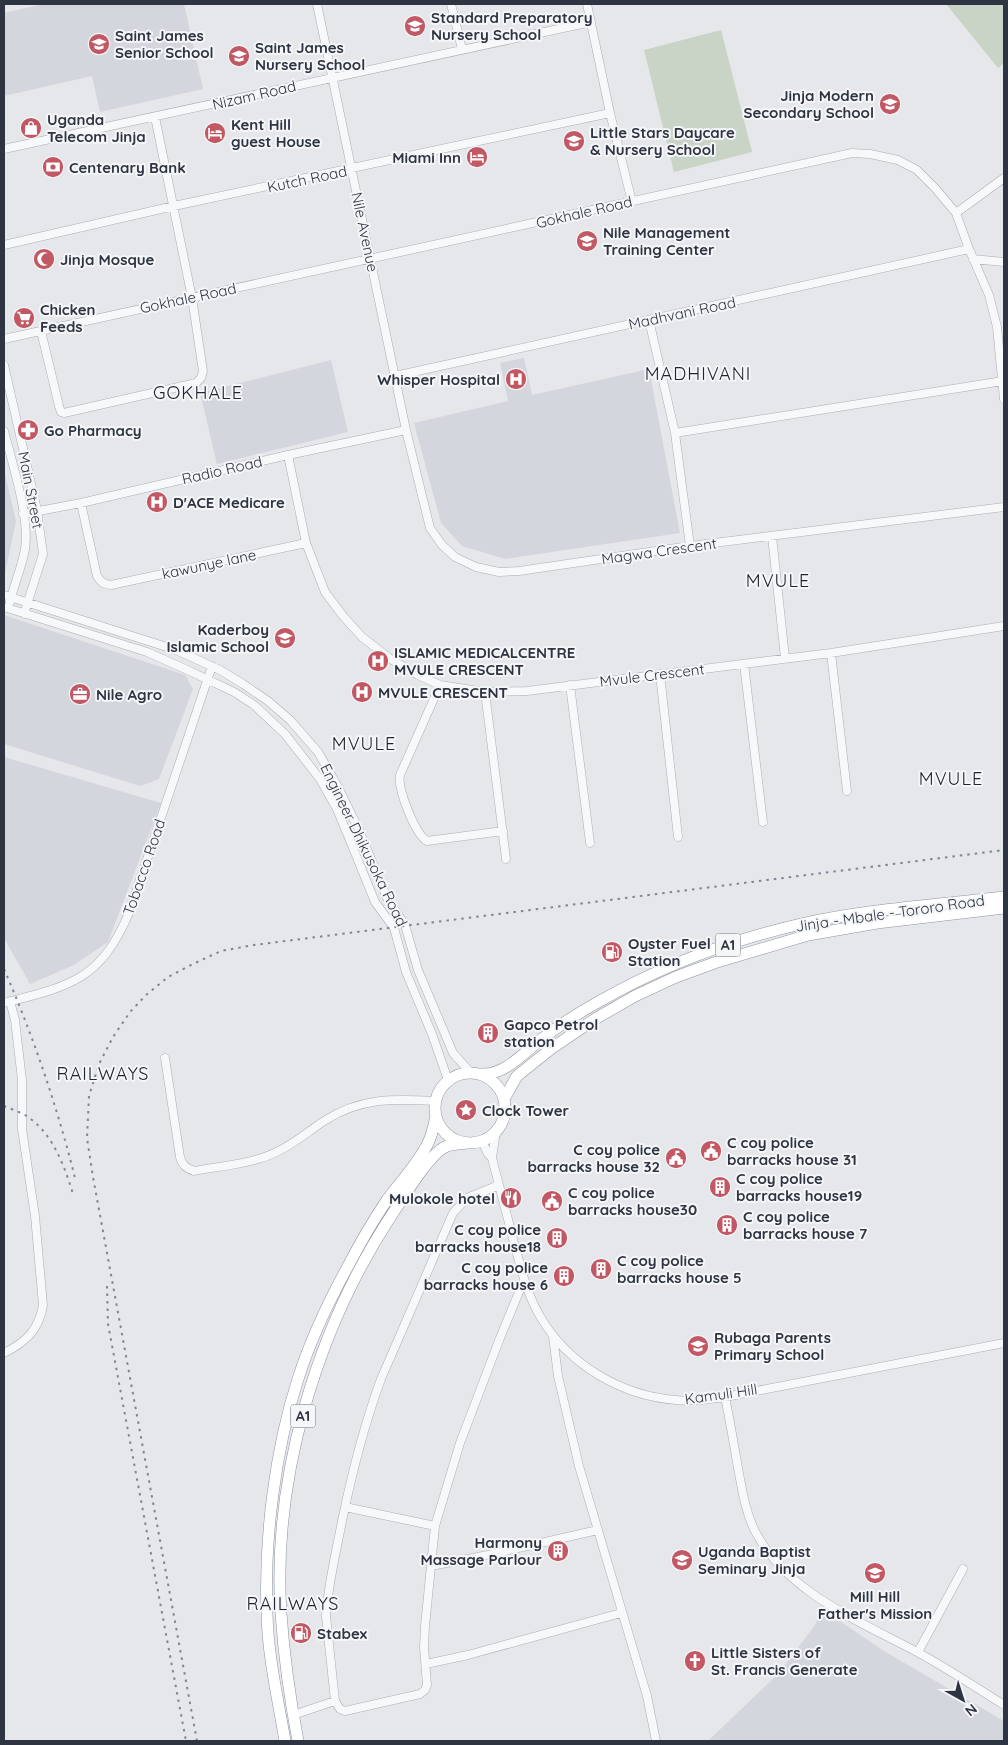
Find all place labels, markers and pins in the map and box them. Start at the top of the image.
place label: Standard Preparatory Nursery School [431,8,593,44]
school or university icon: Standard Preparatory Nursery School [403,14,427,38]
place label: Saint James Senior School [115,26,214,62]
school or university icon: Saint James Senior School [87,32,111,56]
place label: Saint James Nursery School [255,38,365,74]
school or university icon: Saint James Nursery School [227,44,251,68]
place label: Jinja Modern Secondary School [743,86,874,122]
school or university icon: Jinja Modern Secondary School [878,92,902,116]
place label: Uganda Telecom Jinja [47,110,146,146]
place label: Kent Hill guest House [231,115,321,151]
shop icon: Uganda Telecom Jinja [19,116,43,140]
hotel icon: Kent Hill guest House [203,121,227,145]
place label: Little Stars Daycare & Nursery School [590,123,735,159]
school or university icon: Little Stars Daycare & Nursery School [562,129,586,153]
hotel icon: Miami Inn [465,145,489,169]
place label: Miami Inn [392,148,461,167]
bank icon: Centenary Bank [41,155,65,179]
place label: Centenary Bank [69,158,186,177]
place label: Nile Management Training Center [603,223,730,259]
school or university icon: Nile Management Training Center [575,229,599,253]
mosque icon: Jinja Mosque [32,247,56,271]
place label: Jinja Mosque [60,250,155,269]
place label: Chicken Feeds [40,300,96,336]
supermarket icon: Chicken Feeds [12,306,36,330]
hospital icon: Whisper Hospital [504,367,528,391]
place label: Whisper Hospital [377,370,500,389]
pharmacy icon: Go Pharmacy [16,418,40,442]
place label: Go Pharmacy [44,421,142,440]
hospital icon: D'ACE Medicare [145,490,169,514]
place label: D'ACE Medicare [173,493,285,512]
place label: Kaderboy Islamic School [166,620,269,656]
school or university icon: Kaderboy Islamic School [273,626,297,650]
place label: ISLAMIC MEDICALCENTRE MVULE CRESCENT [394,643,575,679]
hospital icon: ISLAMIC MEDICALCENTRE MVULE CRESCENT [366,649,390,673]
hospital icon: MVULE CRESCENT [350,680,374,704]
office icon: Nile Agro [68,682,92,706]
place label: MVULE CRESCENT [378,683,508,702]
place label: Nile Agro [96,685,162,704]
place label: Oyster Fuel Station [628,934,711,970]
fuel station icon: Oyster Fuel Station [600,940,624,964]
place label: Gapco Petrol station [504,1015,598,1051]
building icon: Gapco Petrol station [476,1021,500,1045]
place icon: Clock Tower [454,1098,478,1122]
place label: Clock Tower [482,1101,570,1120]
place label: C coy police barracks house 31 [727,1133,857,1169]
public building icon: C coy police barracks house 31 [699,1139,723,1163]
place label: C coy police barracks house 32 [527,1140,660,1176]
public building icon: C coy police barracks house 32 [664,1146,688,1170]
place label: C coy police barracks house19 [736,1169,862,1205]
building icon: C coy police barracks house19 [708,1175,732,1199]
place label: C coy police barracks house30 [568,1183,697,1219]
restaurant icon: Mulokole hotel [499,1186,523,1210]
place label: Mulokole hotel [389,1189,495,1208]
public building icon: C coy police barracks house30 [540,1189,564,1213]
place label: C coy police barracks house 7 [743,1207,867,1243]
building icon: C coy police barracks house 7 [715,1213,739,1237]
place label: C coy police barracks house18 [415,1220,541,1256]
building icon: C coy police barracks house18 [545,1226,569,1250]
place label: C coy police barracks house 5 [617,1251,742,1287]
building icon: C coy police barracks house 5 [589,1257,613,1281]
place label: C coy police barracks house 6 [424,1258,548,1294]
building icon: C coy police barracks house 6 [552,1264,576,1288]
place label: Rubaga Parents Primary School [714,1328,831,1364]
school or university icon: Rubaga Parents Primary School [686,1334,710,1358]
place label: Harmony Massage Parlour [420,1533,542,1569]
building icon: Harmony Massage Parlour [546,1539,570,1563]
place label: Uganda Baptist Seminary Jinja [698,1542,811,1578]
school or university icon: Uganda Baptist Seminary Jinja [670,1548,694,1572]
school or university icon: Mill Hill Father's Mission [863,1561,887,1585]
place label: Mill Hill Father's Mission [818,1587,932,1623]
fuel station icon: Stabex [289,1621,313,1645]
place label: Stabex [317,1624,368,1643]
place label: Little Sisters of St. Francis Generate [711,1643,858,1679]
church icon: Little Sisters of St. Francis Generate [683,1649,707,1673]

